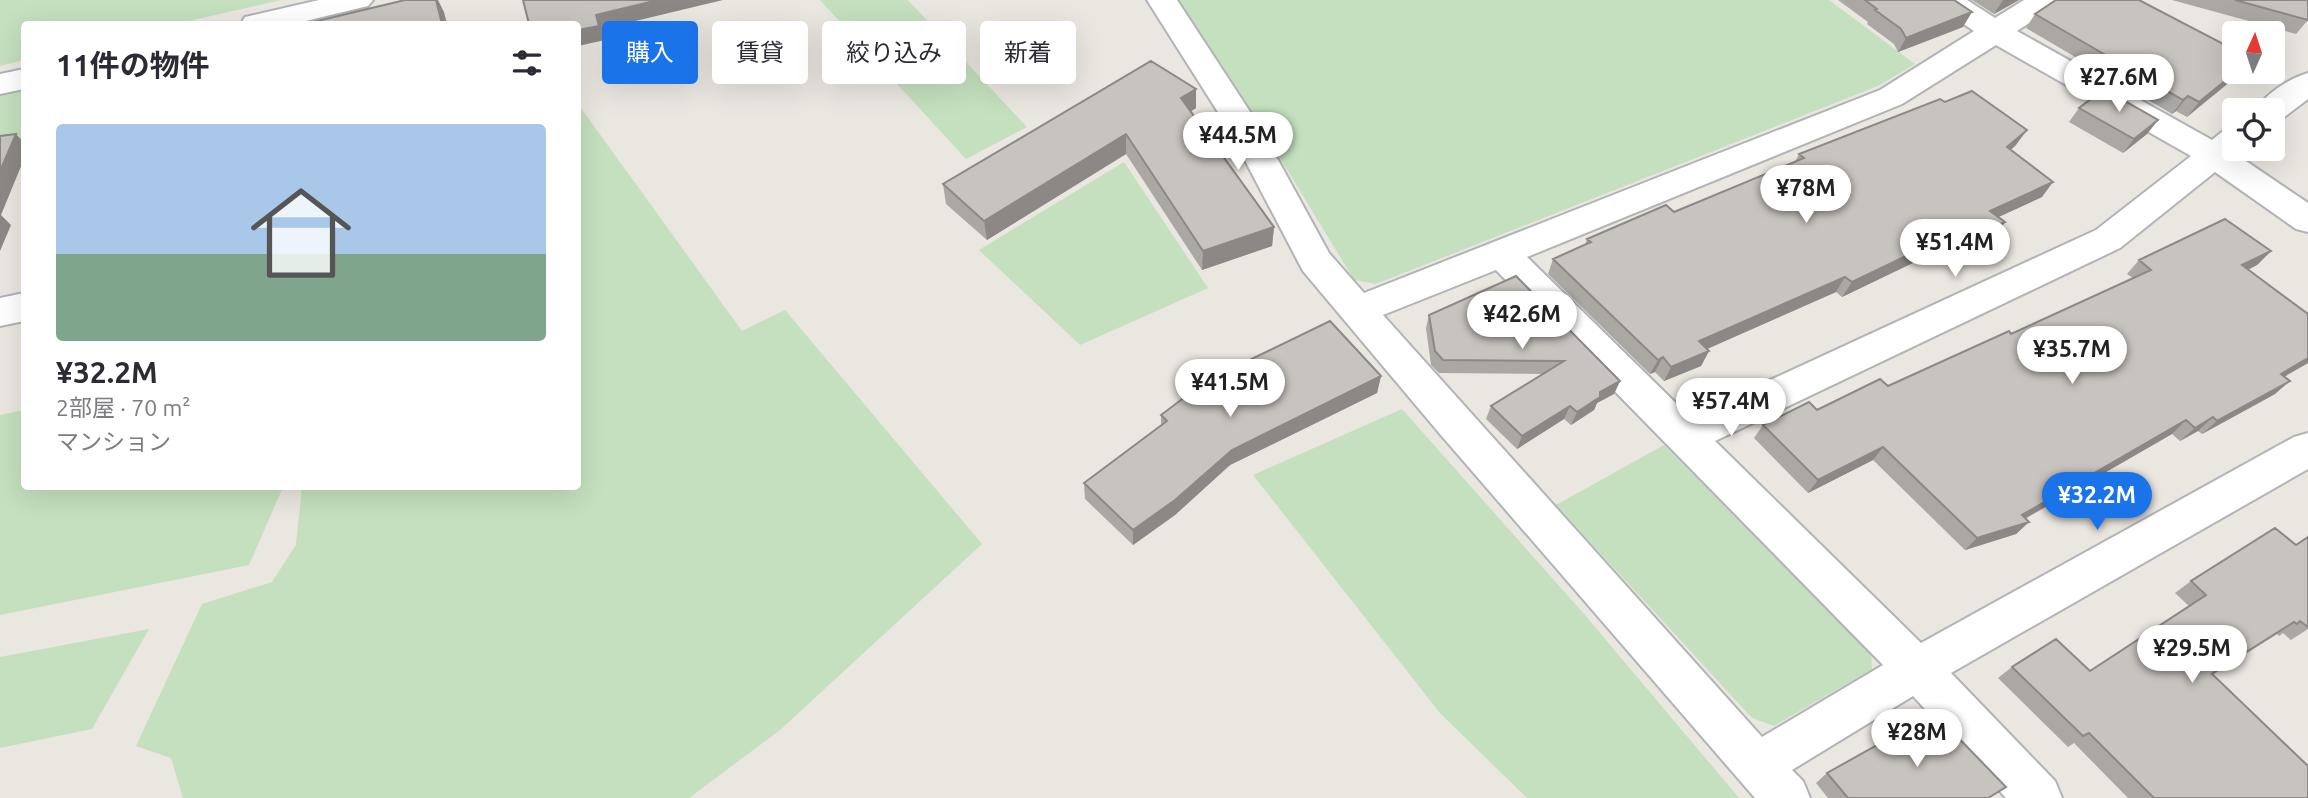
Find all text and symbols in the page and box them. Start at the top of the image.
chip: 購入 [602,21,698,84]
chip: 賃貸 [712,21,808,84]
chip: 絞り込み [822,21,966,84]
chip: 新着 [980,21,1076,84]
north arrow [2222,21,2286,84]
map controls [2222,21,2285,161]
icon: filters [508,44,546,82]
text: 11件の物件 [56,48,210,82]
pin: ¥27.6M [2062,54,2176,114]
text: ¥27.6M [2080,64,2158,89]
button: locate [2222,98,2285,161]
pin: ¥44.5M [1181,113,1295,172]
text: ¥44.5M [1199,122,1277,147]
pin: ¥78M [1765,166,1847,225]
icon: home [238,170,364,296]
text: ¥78M [1776,175,1836,200]
pin: ¥51.4M [1898,219,2012,279]
text: ¥51.4M [1916,229,1994,254]
pin: ¥42.6M [1465,292,1579,351]
text: ¥42.6M [1483,301,1561,326]
pin: ¥35.7M [2015,326,2129,386]
text: ¥35.7M [2033,336,2111,361]
text: ¥32.2M [56,355,158,389]
pin: ¥41.5M [1173,360,1287,419]
text: ¥41.5M [1191,369,1269,394]
pin: ¥57.4M [1674,378,1788,438]
text: ¥57.4M [1692,388,1770,413]
text: 2部屋 · 70 m² [56,395,190,420]
text: マンション [56,429,171,454]
pin: ¥32.2M [2040,472,2154,532]
text: ¥32.2M [2058,482,2136,507]
pin: ¥29.5M [2135,626,2249,685]
text: ¥29.5M [2153,635,2231,660]
pin: ¥28M [1876,710,1958,769]
text: ¥28M [1887,719,1947,744]

